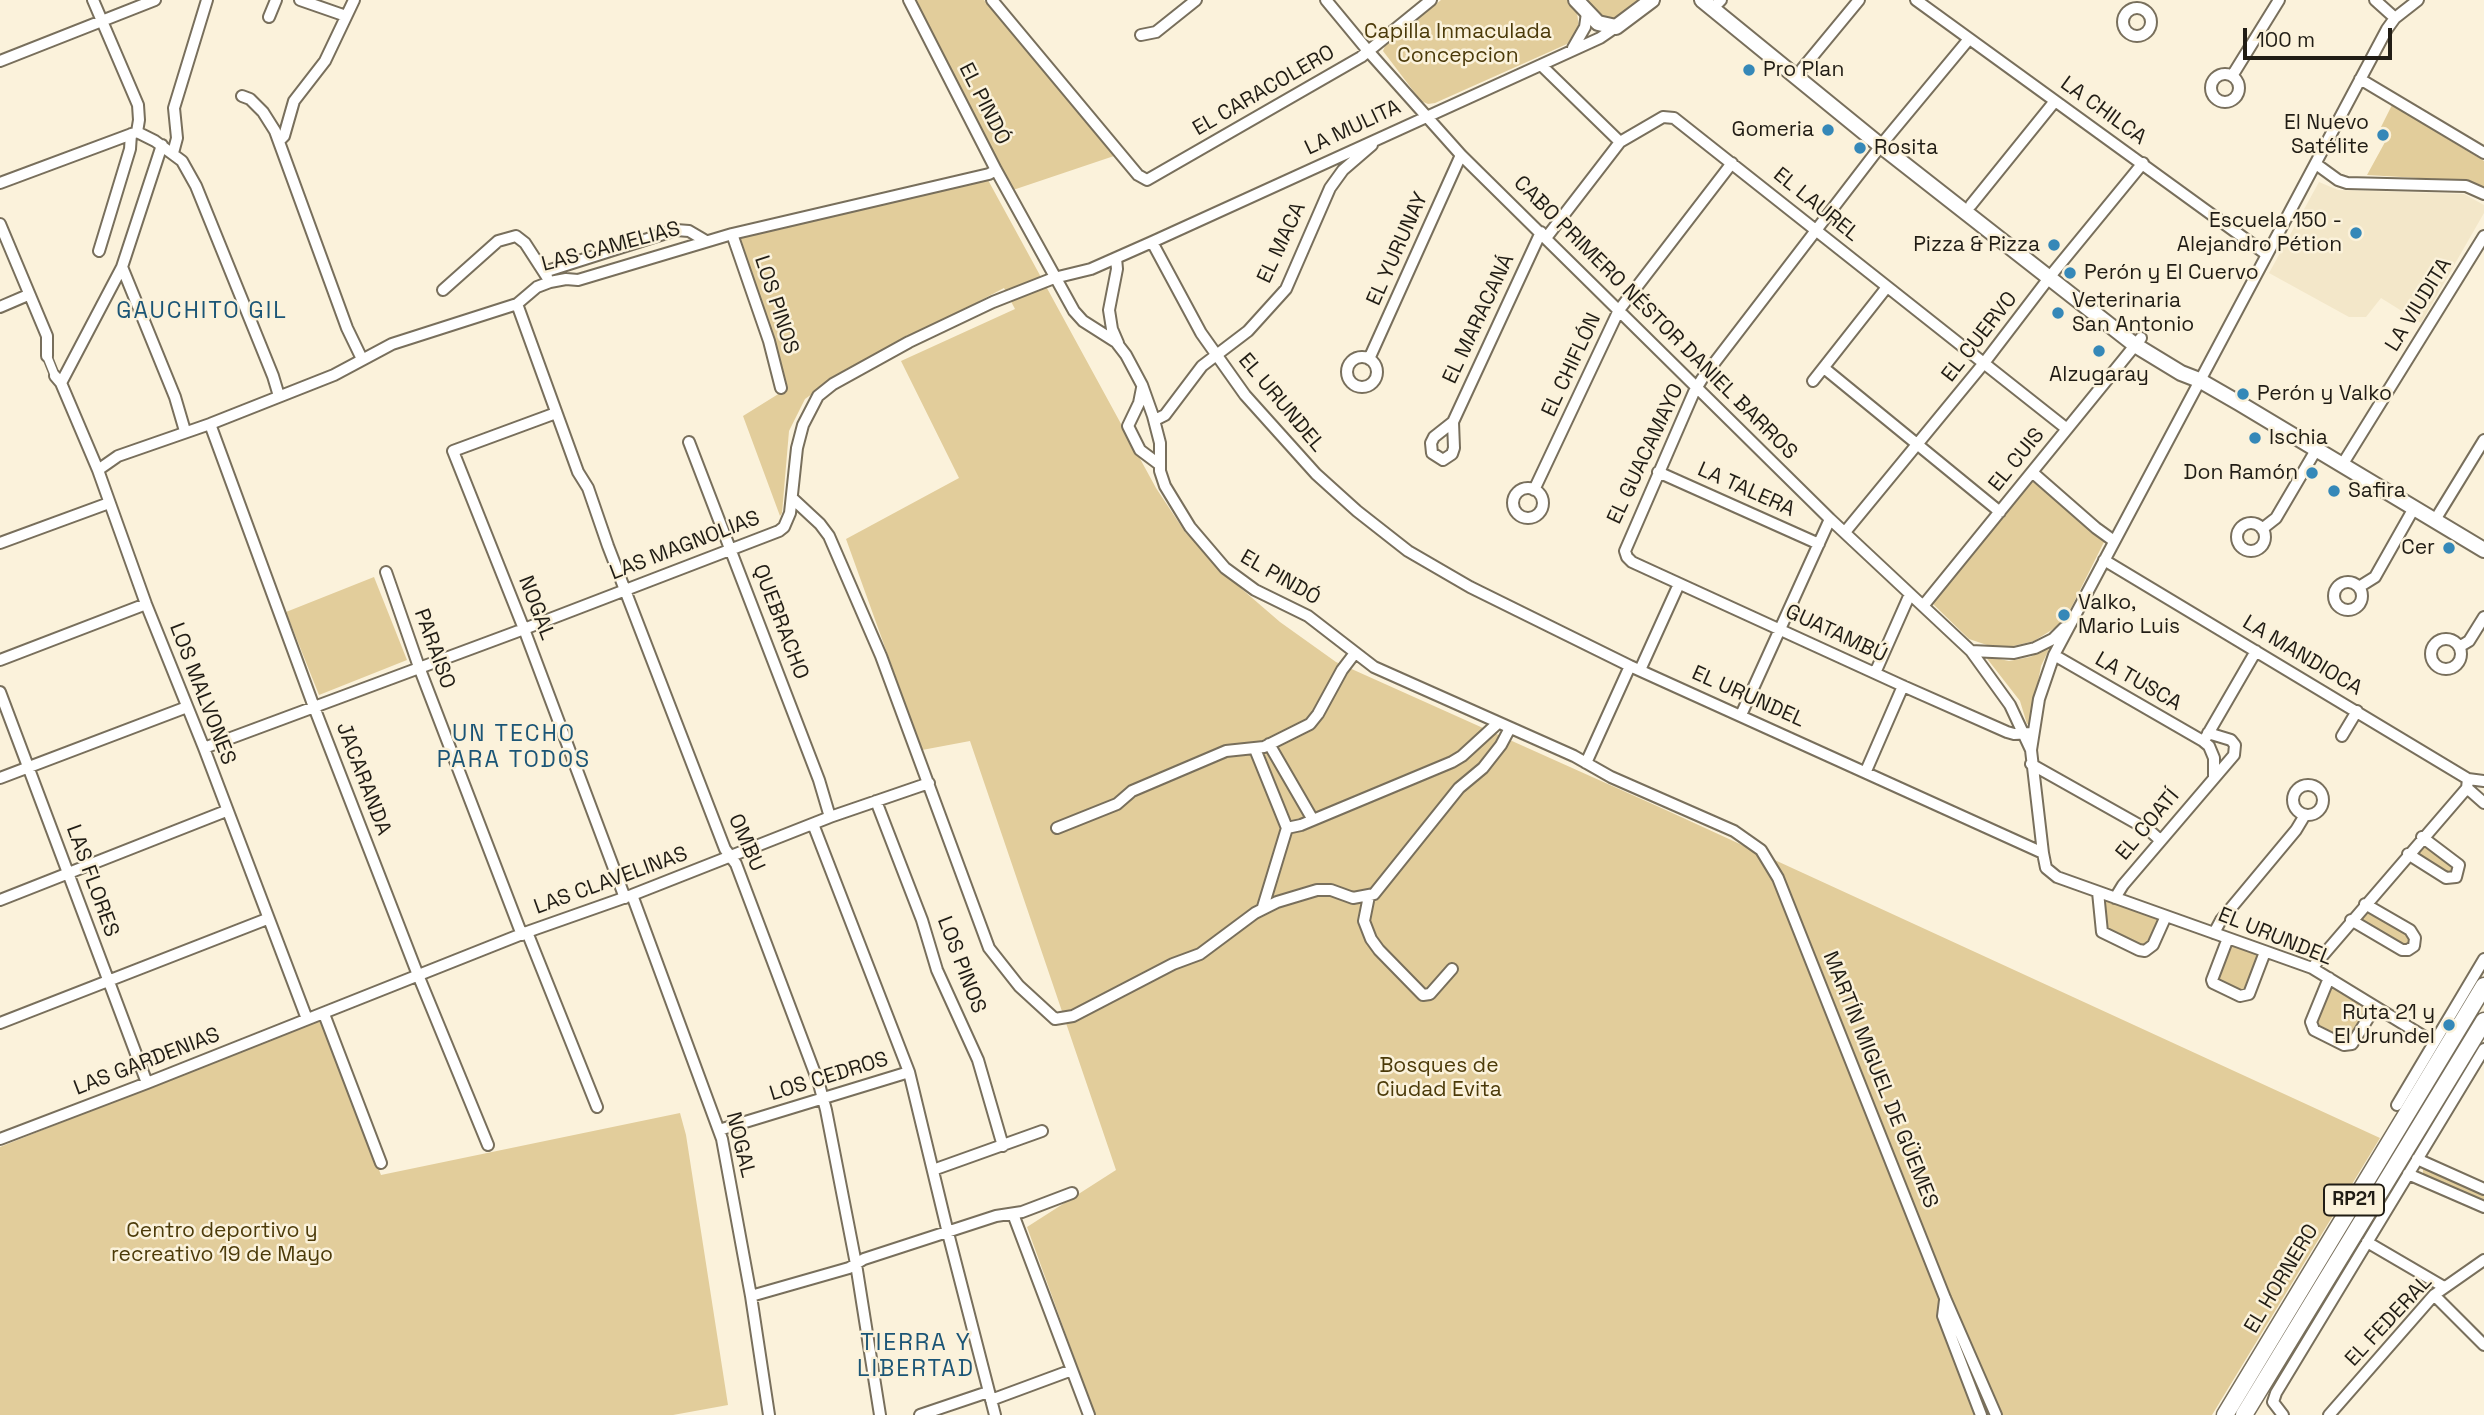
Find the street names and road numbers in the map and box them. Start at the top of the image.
street label: EL CARACOLERO [1189,40,1339,142]
street label: EL PINDÓ [953,59,1015,149]
street label: LA CHILCA [2055,71,2151,151]
street label: LA MULITA [1301,95,1405,161]
street label: EL LAUREL [1768,163,1864,247]
street label: CABO PRIMERO NÉSTOR DANIEL BARROS [1508,171,1802,465]
street label: EL YURUNAY [1362,189,1434,309]
street label: EL MACA [1252,198,1312,288]
street label: LAS CAMELIAS [539,216,683,278]
street label: EL MARACANÁ [1438,250,1520,388]
street label: LOS PINOS [748,253,804,357]
street label: LA VIUDITA [2380,254,2458,356]
street label: EL CUERVO [1937,287,2023,387]
street label: EL CHIFLÓN [1537,309,1607,421]
street label: EL URUNDEL [1232,349,1330,457]
street label: EL GUACAMAYO [1602,380,1690,528]
street label: EL CUIS [1984,423,2050,497]
street label: LA TALERA [1693,457,1799,523]
street label: LAS MAGNOLIAS [606,506,764,586]
street label: EL PINDÓ [1235,545,1325,611]
street label: QUEBRACHO [746,561,814,683]
street label: NOGAL [512,572,560,644]
street label: GUATAMBÚ [1781,599,1891,669]
street label: PARAISO [408,606,460,692]
street label: LA MANDIOCA [2238,610,2366,702]
street label: LOS MALVONES [163,619,241,769]
street label: LA TUSCA [2090,647,2186,717]
street label: EL URUNDEL [1688,661,1808,733]
street label: JACARANDA [330,719,396,839]
street label: EL COATÍ [2111,784,2185,866]
street label: OMBU [722,810,770,876]
street label: LAS FLORES [60,822,124,940]
street label: LAS CLAVELINAS [531,842,691,920]
street label: EL URUNDEL [2214,903,2336,971]
street label: LOS PINOS [931,913,991,1017]
street label: MARTÍN MIGUEL DE GÜEMES [1817,948,1943,1212]
street label: LAS GARDENIAS [71,1023,223,1101]
street label: LOS CEDROS [767,1047,891,1107]
street label: NOGAL [720,1110,760,1180]
road number: RP21 [2324,1184,2384,1216]
street label: EL HORNERO [2240,1220,2324,1338]
street label: EL FEDERAL [2340,1270,2438,1372]

